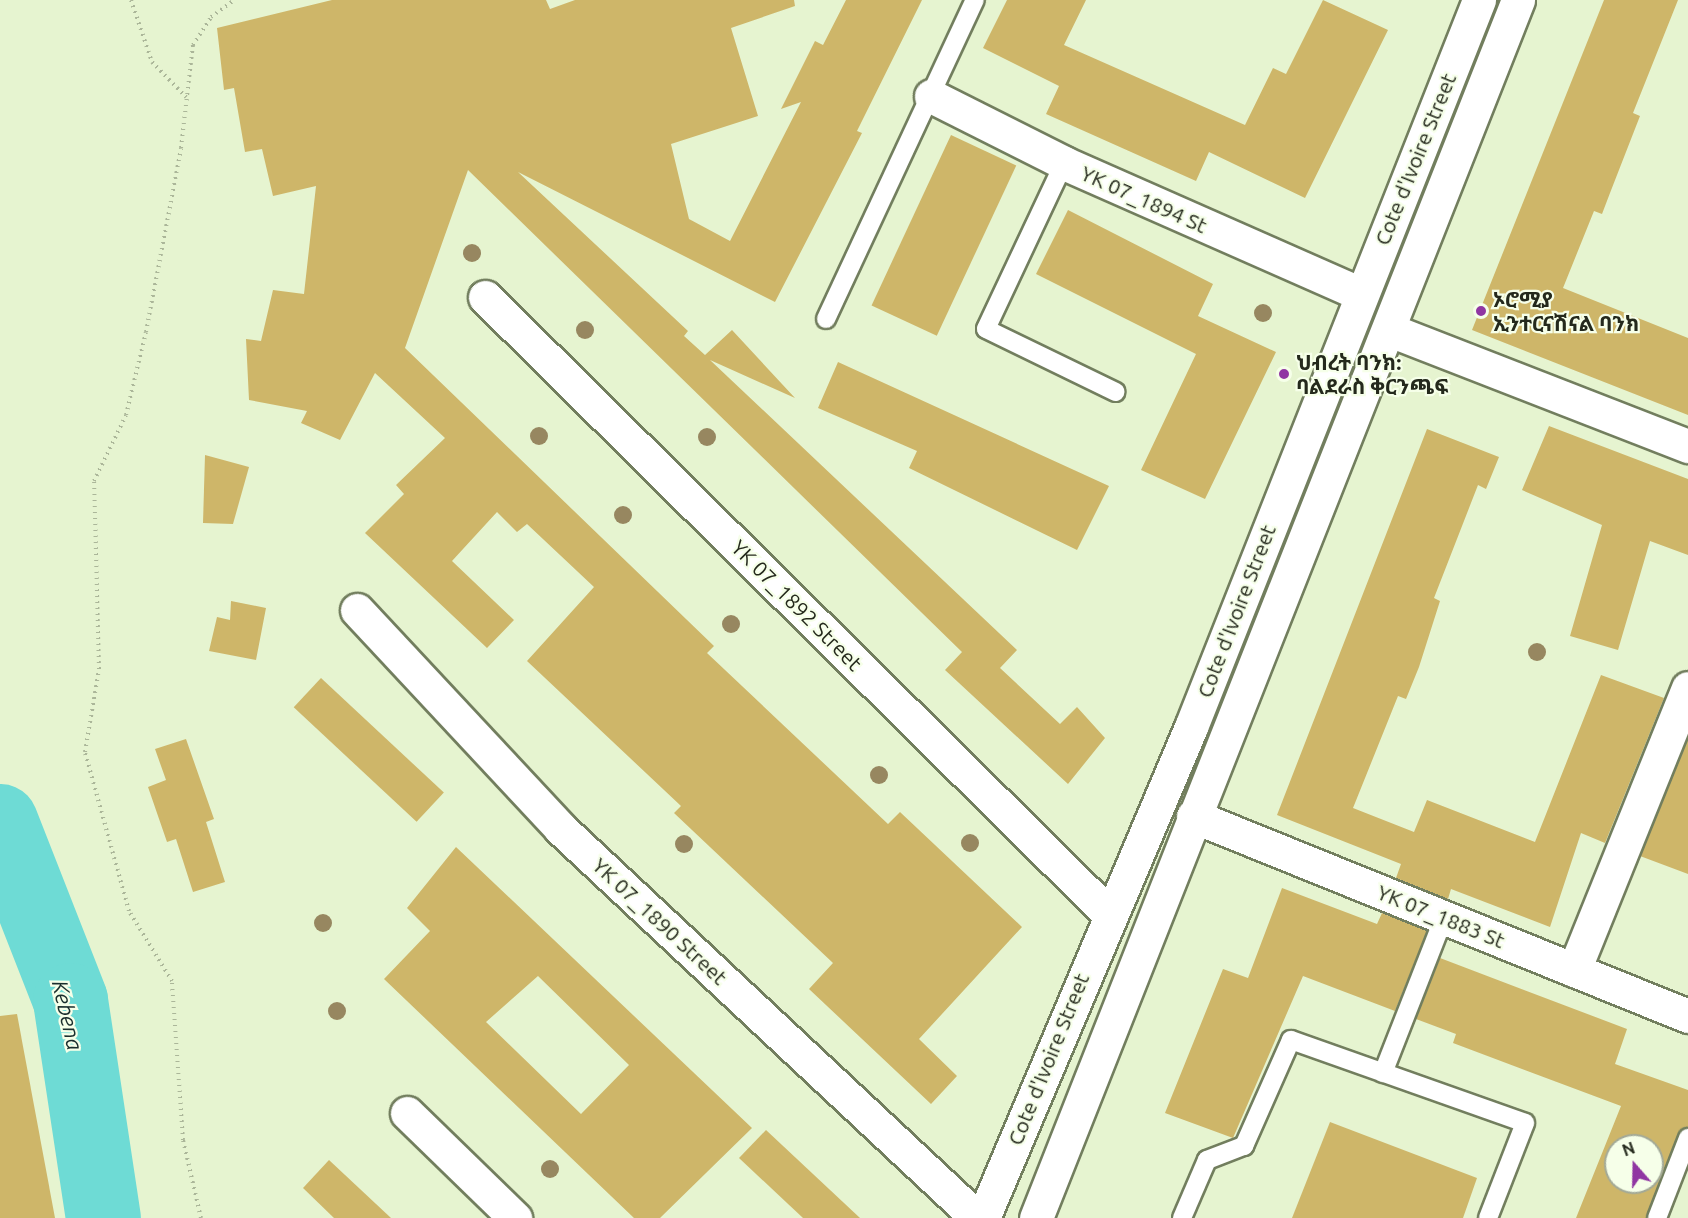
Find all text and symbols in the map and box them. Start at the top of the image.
street label: Cote d'Ivoire Street [1369,69,1461,249]
street label: YK 07_1894 St [1077,160,1211,238]
place label: ኦሮሚያ ኢንተርናሽናል ባንክ [1493,286,1639,336]
marker: ኦሮሚያ ኢንተርናሽናል ባንክ [1474,304,1488,318]
place label: ህብረት ባንክ: ባልደራስ ቅርንጫፍ [1296,349,1448,399]
marker: ህብረት ባንክ: ባልደራስ ቅርንጫፍ [1277,367,1291,381]
street label: Cote d'Ivoire Street [1191,521,1281,701]
street label: YK 07_1892 Street [726,534,868,676]
street label: YK 07_1890 Street [588,852,732,990]
street label: YK 07_1883 St [1374,879,1508,953]
street label: Cote d'Ivoire Street [1002,969,1094,1149]
water label: Kebena [47,977,89,1053]
north arrow [1604,1134,1664,1194]
text: N [1620,1138,1637,1159]

